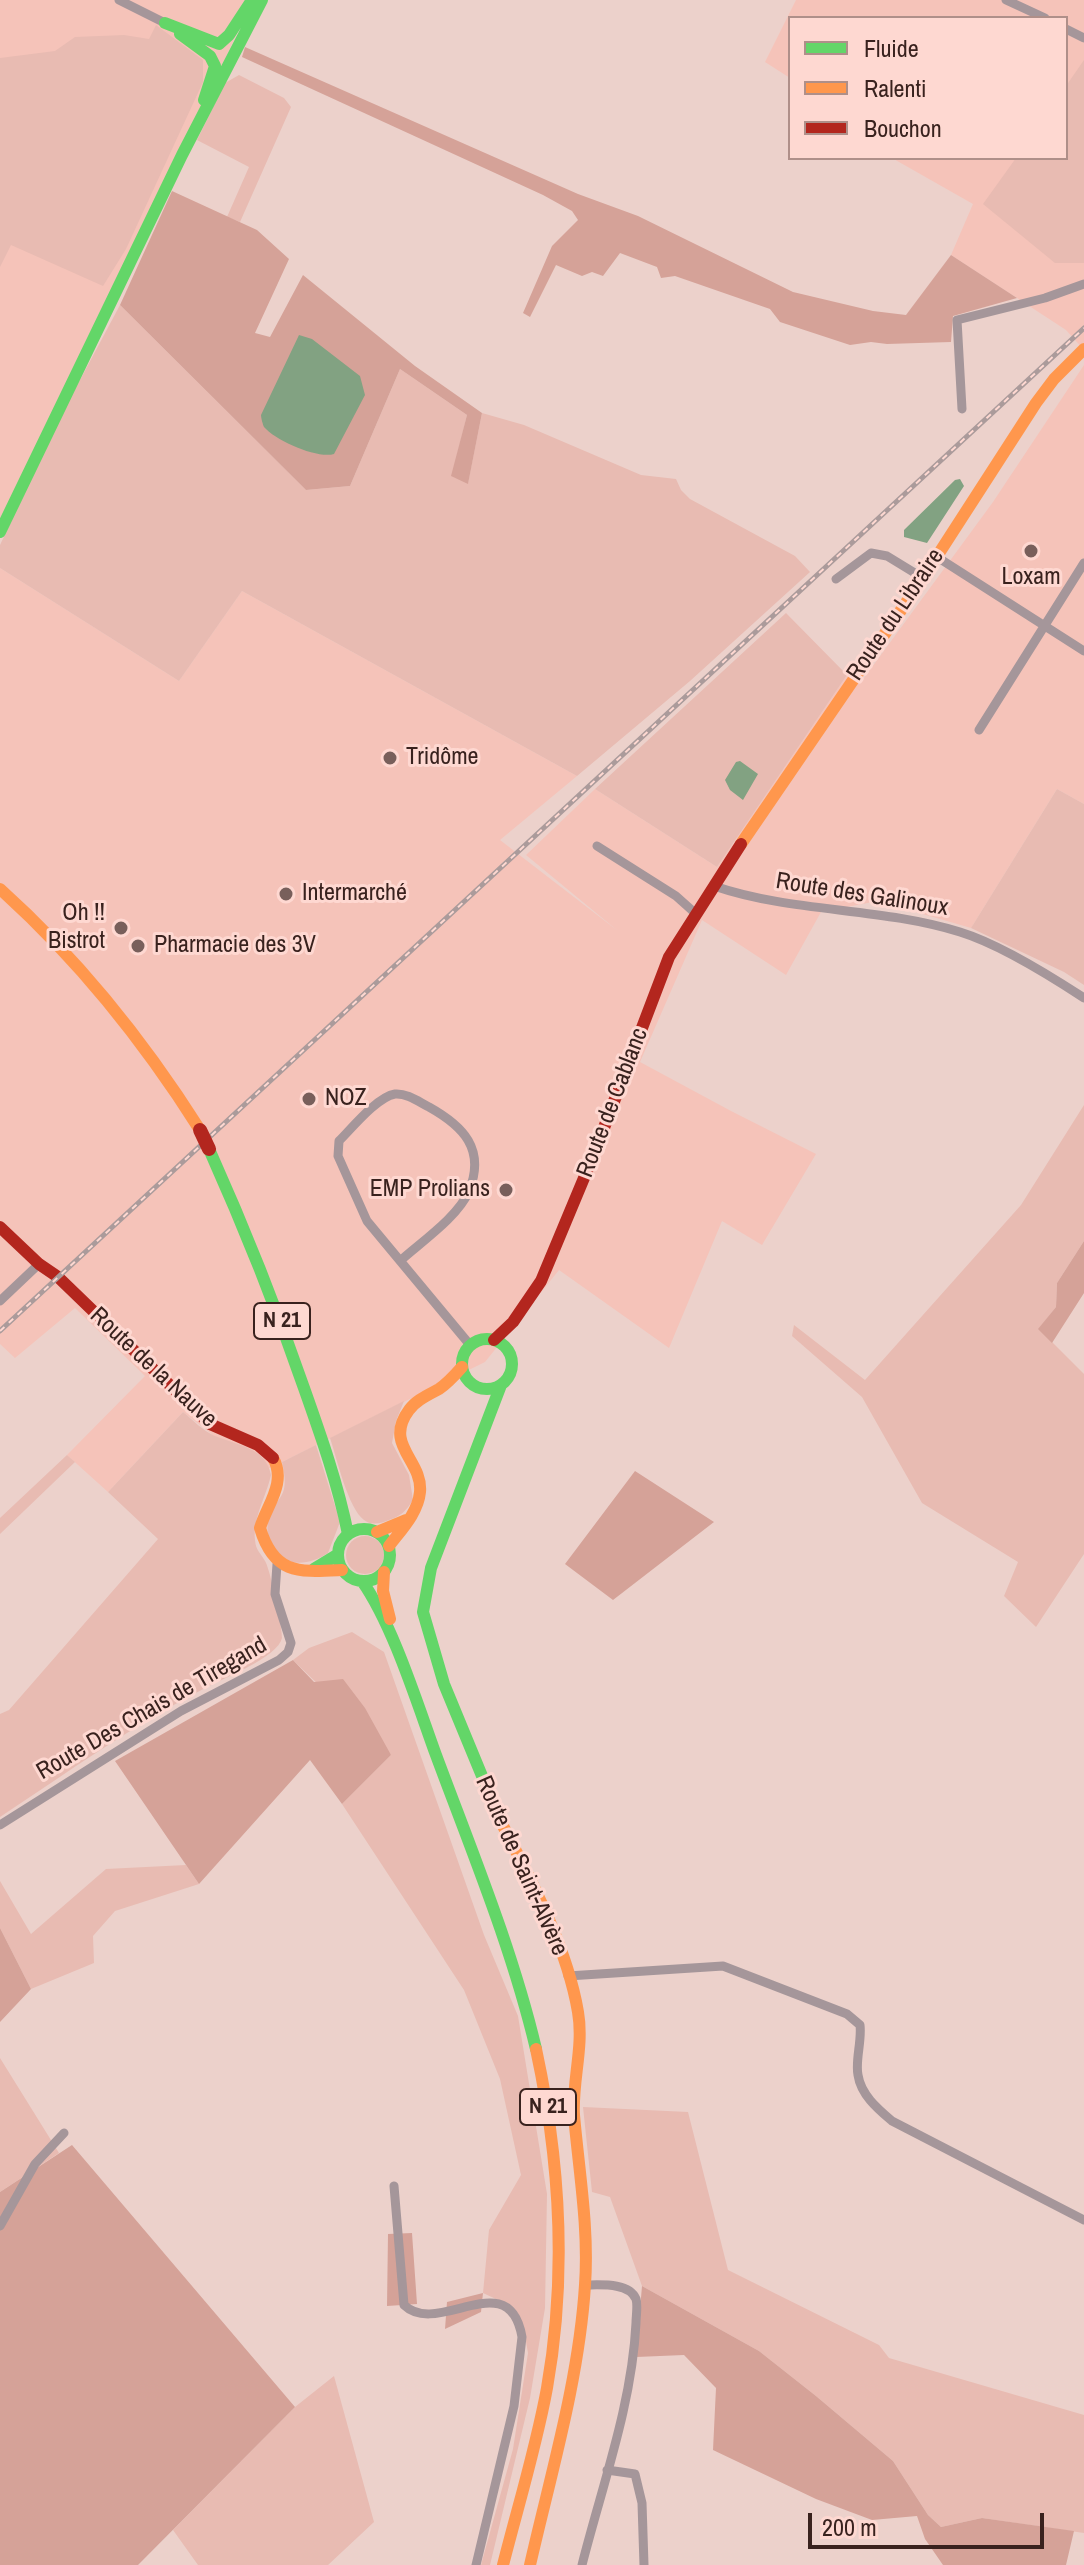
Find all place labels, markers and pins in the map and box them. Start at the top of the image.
marker: Loxam [1022,542,1040,560]
place label: Loxam [1001,564,1061,592]
place label: Tridôme [406,744,479,772]
marker: Tridôme [381,749,399,767]
place label: Intermarché [302,880,407,908]
marker: Intermarché [277,885,295,903]
place label: Oh !! Bistrot [48,900,105,956]
marker: Oh !! Bistrot [112,919,130,937]
place label: Pharmacie des 3V [154,932,316,960]
marker: Pharmacie des 3V [129,937,147,955]
place label: NOZ [325,1085,367,1113]
marker: NOZ [300,1090,318,1108]
place label: EMP Prolians [370,1176,490,1204]
marker: EMP Prolians [497,1181,515,1199]

